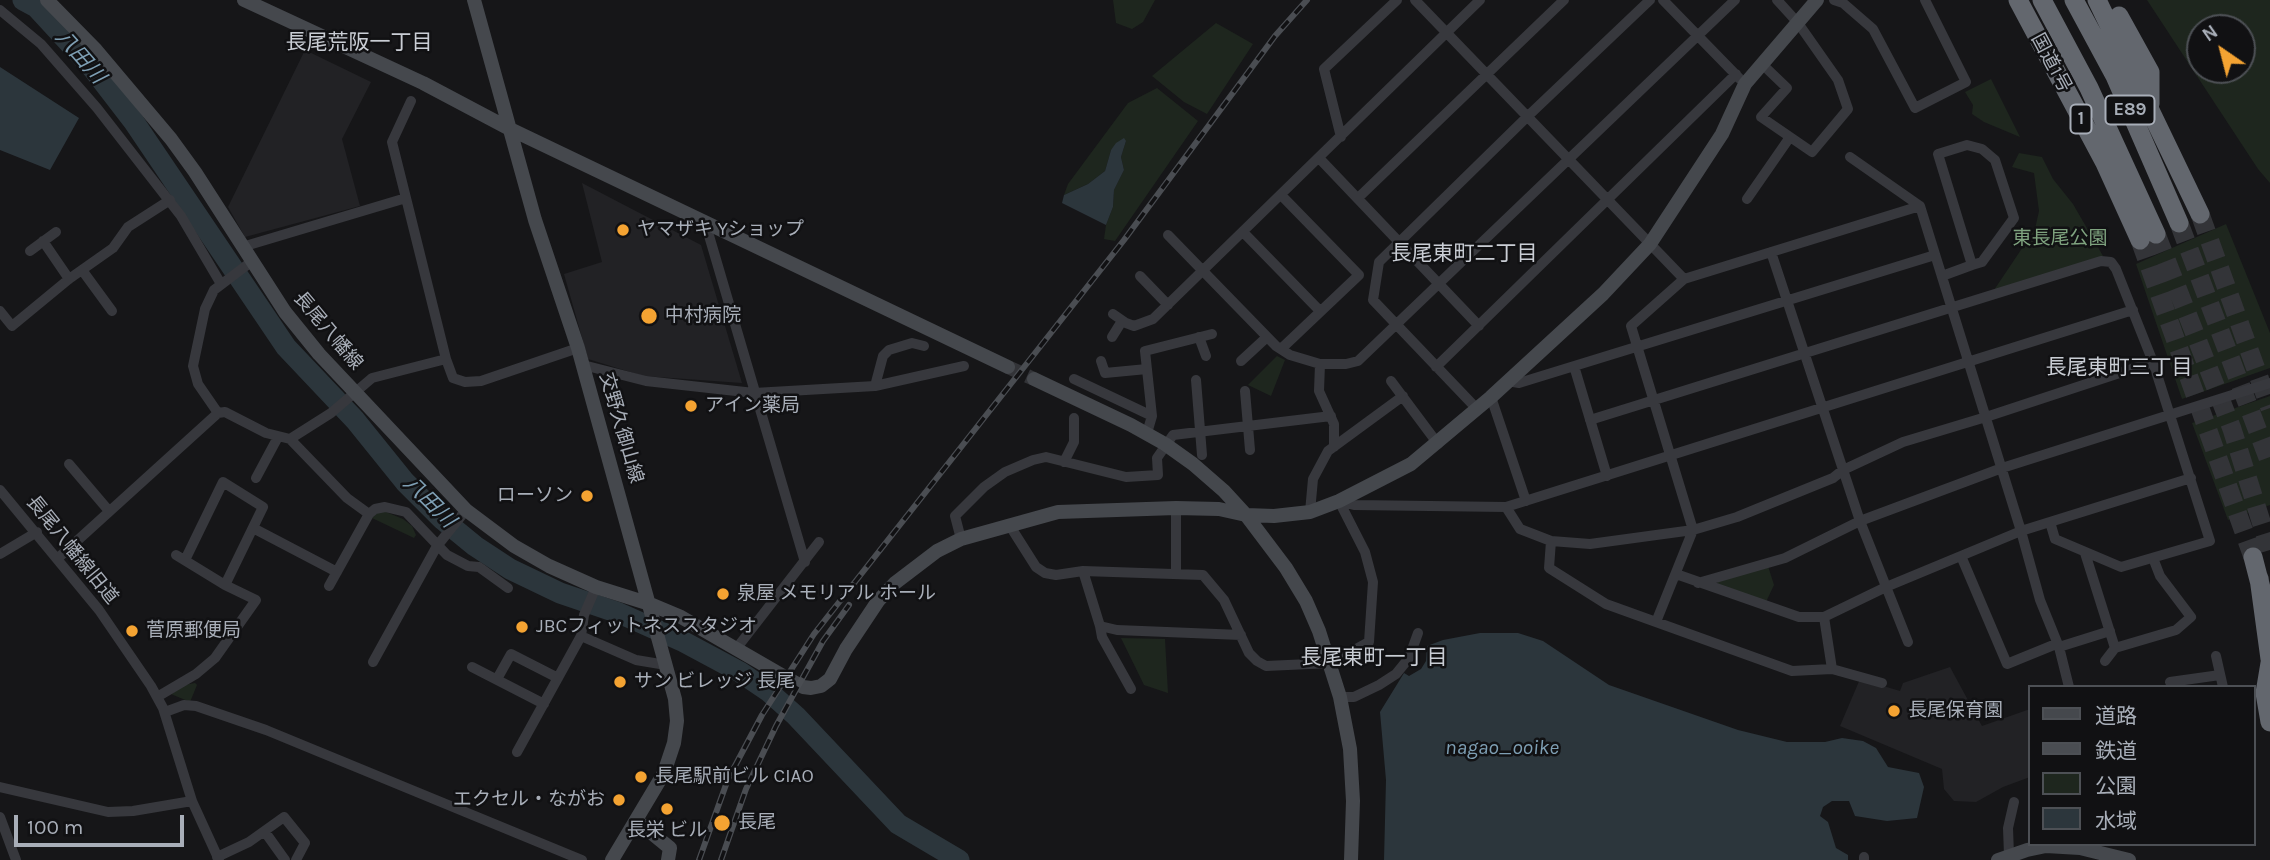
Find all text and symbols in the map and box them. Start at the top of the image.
north arrow [2186,14,2256,84]
text: N [2198,21,2222,46]
water label: 八田川 [50,25,110,89]
district label: 長尾荒阪一丁目 [286,30,432,56]
street label: 国道1号 [2026,30,2076,96]
road number: E89 [2106,96,2154,124]
road number: 1 [2070,104,2092,134]
place label: ヤマザキ Yショップ [637,219,804,241]
marker: ヤマザキ Yショップ [615,222,631,238]
park label: 東長尾公園 [2013,228,2107,250]
district label: 長尾東町二丁目 [1391,241,1537,267]
street label: 長尾八幡線 [289,287,367,375]
place label: 中村病院 [665,305,741,327]
marker: 中村病院 [639,306,659,326]
district label: 長尾東町三丁目 [2046,355,2192,381]
street label: 交野久御山線 [594,370,648,486]
place label: アイン薬局 [705,395,800,417]
marker: アイン薬局 [683,398,699,414]
water label: 八田川 [398,471,460,533]
place label: ローソン [497,485,573,507]
marker: ローソン [579,488,595,504]
street label: 長尾八幡線旧道 [21,491,123,609]
place label: 泉屋 メモリアル ホール [737,583,936,605]
marker: 泉屋 メモリアル ホール [715,586,731,602]
place label: JBCフィットネススタジオ [536,616,757,638]
marker: JBCフィットネススタジオ [514,619,530,635]
place label: 菅原郵便局 [146,620,241,642]
marker: 菅原郵便局 [124,623,140,639]
district label: 長尾東町一丁目 [1301,645,1447,671]
place label: サン ビレッジ 長尾 [634,671,795,693]
marker: サン ビレッジ 長尾 [612,674,628,690]
legend [2028,685,2256,846]
place label: 長尾保育園 [1908,700,2003,722]
marker: 長尾保育園 [1886,703,1902,719]
text: 道路 [2095,704,2137,728]
water label: nagao_ooike [1445,735,1559,761]
text: 鉄道 [2095,739,2137,763]
place label: 長尾駅前ビル CIAO [655,766,814,788]
marker: 長尾駅前ビル CIAO [633,769,649,785]
text: 公園 [2095,774,2137,798]
place label: エクセル・ながお [453,789,605,811]
marker: エクセル・ながお [611,792,627,808]
scale bar [18,800,187,844]
marker: 長栄 ビル [659,801,675,817]
text: 水域 [2095,809,2137,833]
place label: 長尾 [738,812,776,834]
marker: 長尾 [712,813,732,833]
text: 100 m [27,815,84,839]
place label: 長栄 ビル [627,820,707,842]

